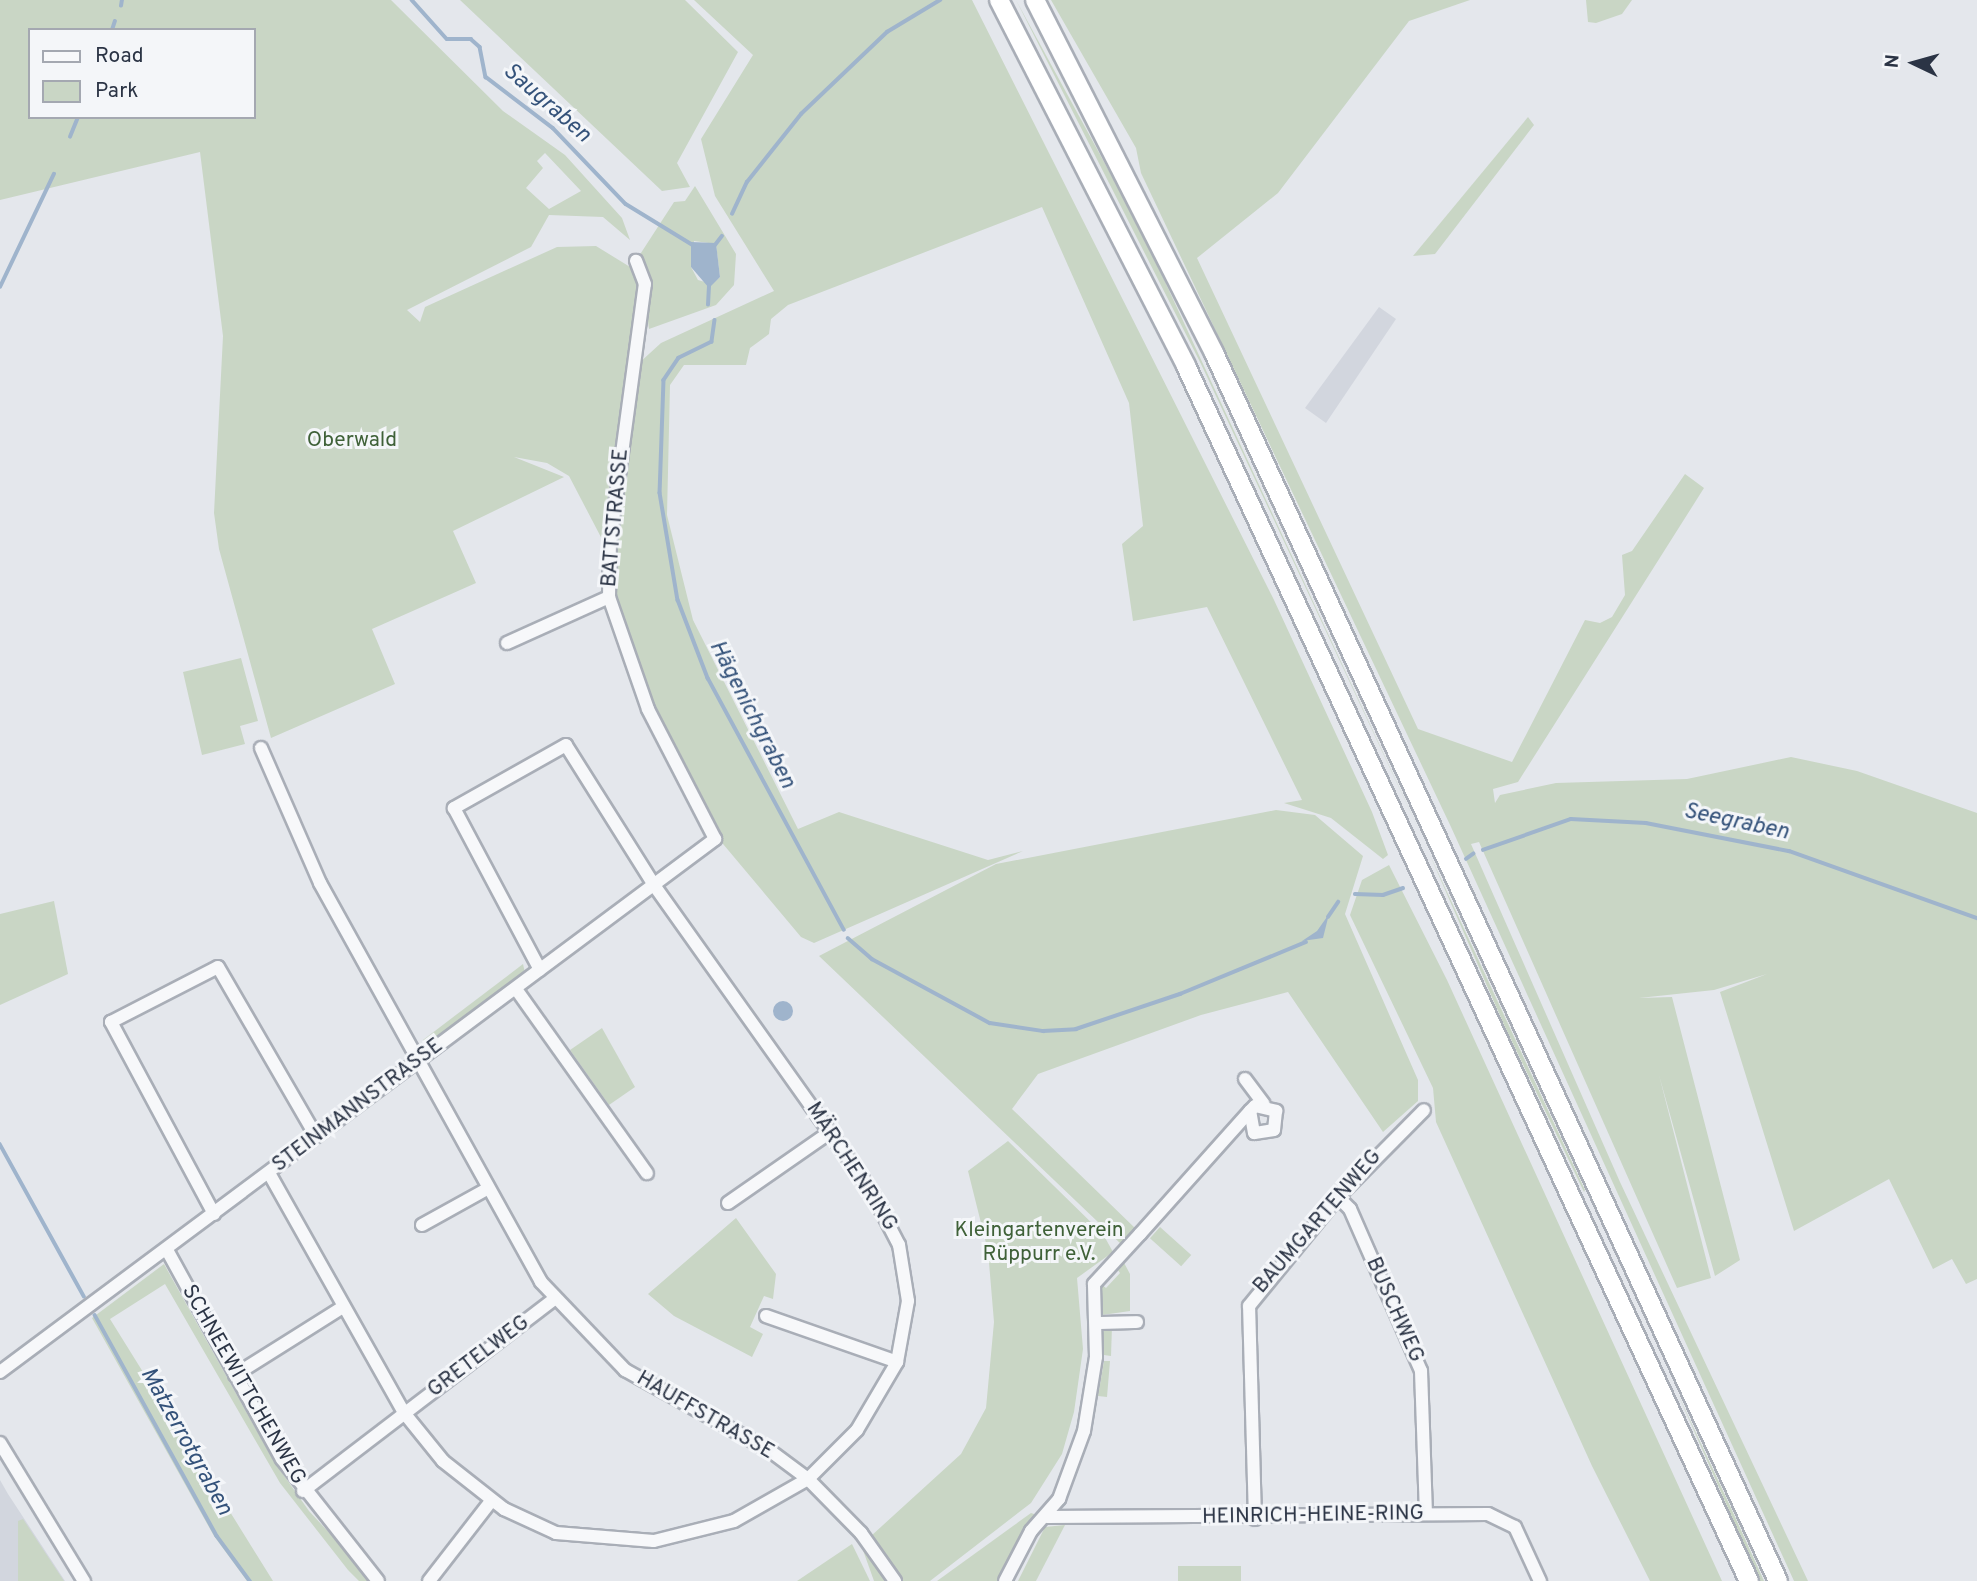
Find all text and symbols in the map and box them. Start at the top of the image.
legend [28,28,256,119]
north arrow [1879,28,1949,98]
text: Road [95,43,144,70]
text: N [1881,53,1906,69]
water label: Saugraben [496,58,596,150]
text: Park [95,78,138,105]
park label: Oberwald [307,428,397,454]
street label: BATTSTRASSE [597,448,635,588]
water label: Hägenichgraben [702,636,800,794]
water label: Seegraben [1681,798,1791,848]
street label: STEINMANNSTRASSE [268,1034,448,1178]
street label: MÄRCHENRING [800,1098,902,1236]
street label: BAUMGARTENWEG [1249,1145,1387,1299]
park label: Kleingartenverein Rüppurr e.V. [954,1218,1124,1268]
street label: BUSCHWEG [1360,1254,1428,1366]
street label: SCHNEEWITTCHENWEG [176,1281,310,1489]
street label: GRETELWEG [423,1311,535,1403]
water label: Matzerrotgraben [133,1363,237,1521]
street label: HAUFFSTRASSE [632,1366,778,1466]
street label: HEINRICH-HEINE-RING [1202,1501,1424,1531]

